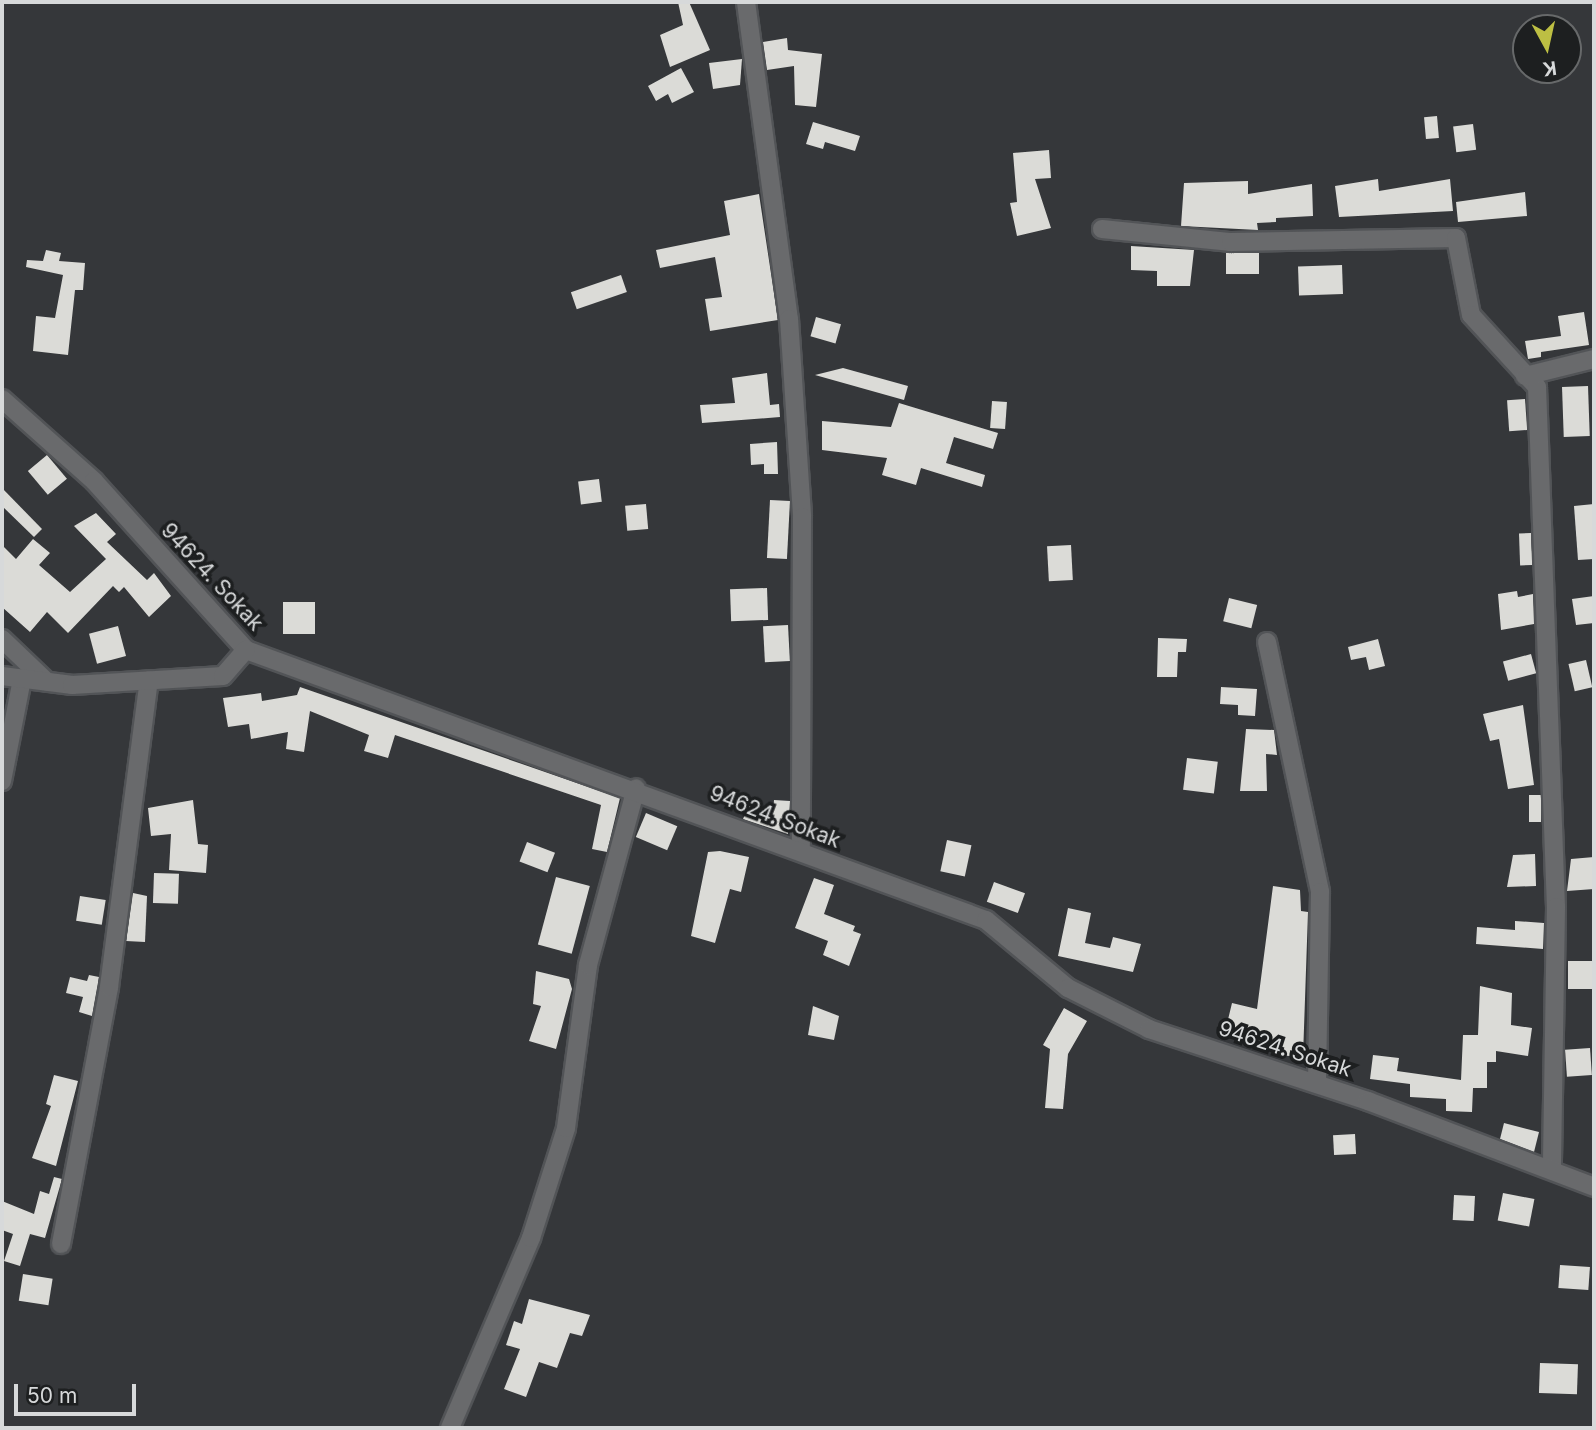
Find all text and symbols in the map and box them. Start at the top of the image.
north arrow [1512,14,1582,84]
text: K [1541,56,1558,81]
street label: 94624. Sokak [156,518,268,636]
street label: 94624. Sokak [706,781,844,853]
street label: 94624. Sokak [1216,1016,1354,1082]
scale bar [18,1370,140,1414]
text: 50 m [27,1383,77,1408]

